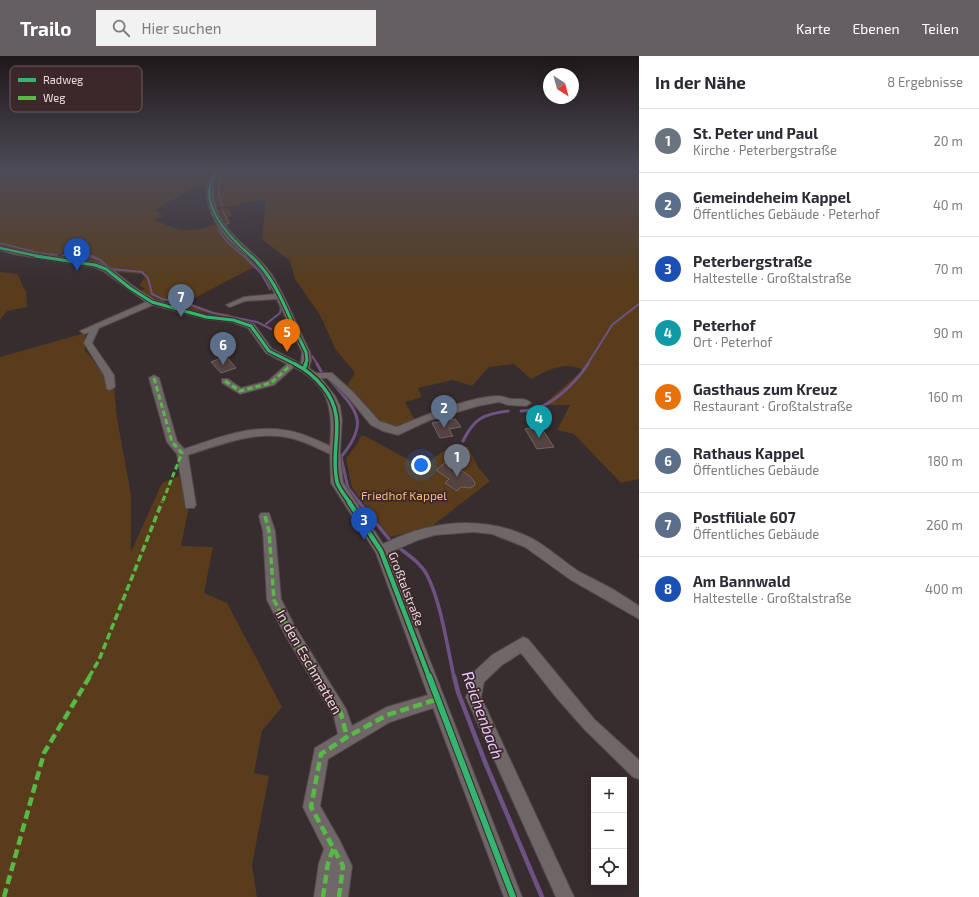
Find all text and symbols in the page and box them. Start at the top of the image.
search box [96,10,376,46]
text: Trailo [20,17,72,40]
icon: search [110,17,132,39]
text: Hier suchen [142,19,221,37]
text: Karte [796,20,831,37]
text: Ebenen [853,20,900,37]
text: Teilen [922,20,959,37]
legend [10,66,142,112]
north arrow [543,68,579,104]
text: In der Nähe [655,72,746,92]
text: Radweg [43,73,83,86]
text: 8 Ergebnisse [887,74,963,90]
text: Weg [43,91,65,104]
text: St. Peter und Paul [693,124,818,142]
text: 1 [665,133,671,149]
text: 20 m [934,133,963,149]
text: Kirche · Peterbergstraße [693,142,837,158]
text: Gemeindeheim Kappel [693,188,851,206]
text: 2 [664,197,672,213]
text: 40 m [933,197,963,213]
text: Öffentliches Gebäude · Peterhof [693,206,880,222]
pin: 8 [64,238,90,271]
text: Peterbergstraße [693,252,812,270]
text: 3 [664,261,672,277]
text: 70 m [934,261,963,277]
text: Haltestelle · Großtalstraße [693,270,851,286]
pin: 7 [168,284,194,317]
text: Peterhof [693,316,756,334]
pin: 5 [274,319,300,352]
text: 4 [664,325,672,341]
text: 90 m [933,325,963,341]
pin: 6 [210,332,236,365]
text: Ort · Peterhof [693,334,772,350]
text: Gasthaus zum Kreuz [693,380,837,398]
text: 5 [664,389,672,405]
text: 160 m [928,389,963,405]
pin: 2 [431,395,457,428]
text: Restaurant · Großtalstraße [693,398,853,414]
pin: 4 [526,405,552,438]
pin: 1 [444,444,470,477]
text: Rathaus Kappel [693,444,805,462]
text: 6 [664,453,672,469]
text: 180 m [928,453,963,469]
your location [411,455,431,475]
text: Öffentliches Gebäude [693,462,819,478]
park label: Friedhof Kappel [361,488,447,502]
pin: 3 [351,507,377,540]
text: Postfiliale 607 [693,508,796,526]
text: 7 [665,517,671,533]
text: 260 m [926,517,963,533]
text: Öffentliches Gebäude [693,526,819,542]
street label: Großtalstraße [386,550,427,628]
text: Am Bannwald [693,572,791,590]
text: 8 [664,581,672,597]
text: 400 m [925,581,963,597]
text: Haltestelle · Großtalstraße [693,590,851,606]
street label: In den Eschmatten [273,606,346,717]
water label: Reichenbach [459,668,508,762]
map controls [591,777,627,885]
button: + [591,777,627,813]
button: − [591,813,627,849]
button: locate [591,849,627,885]

